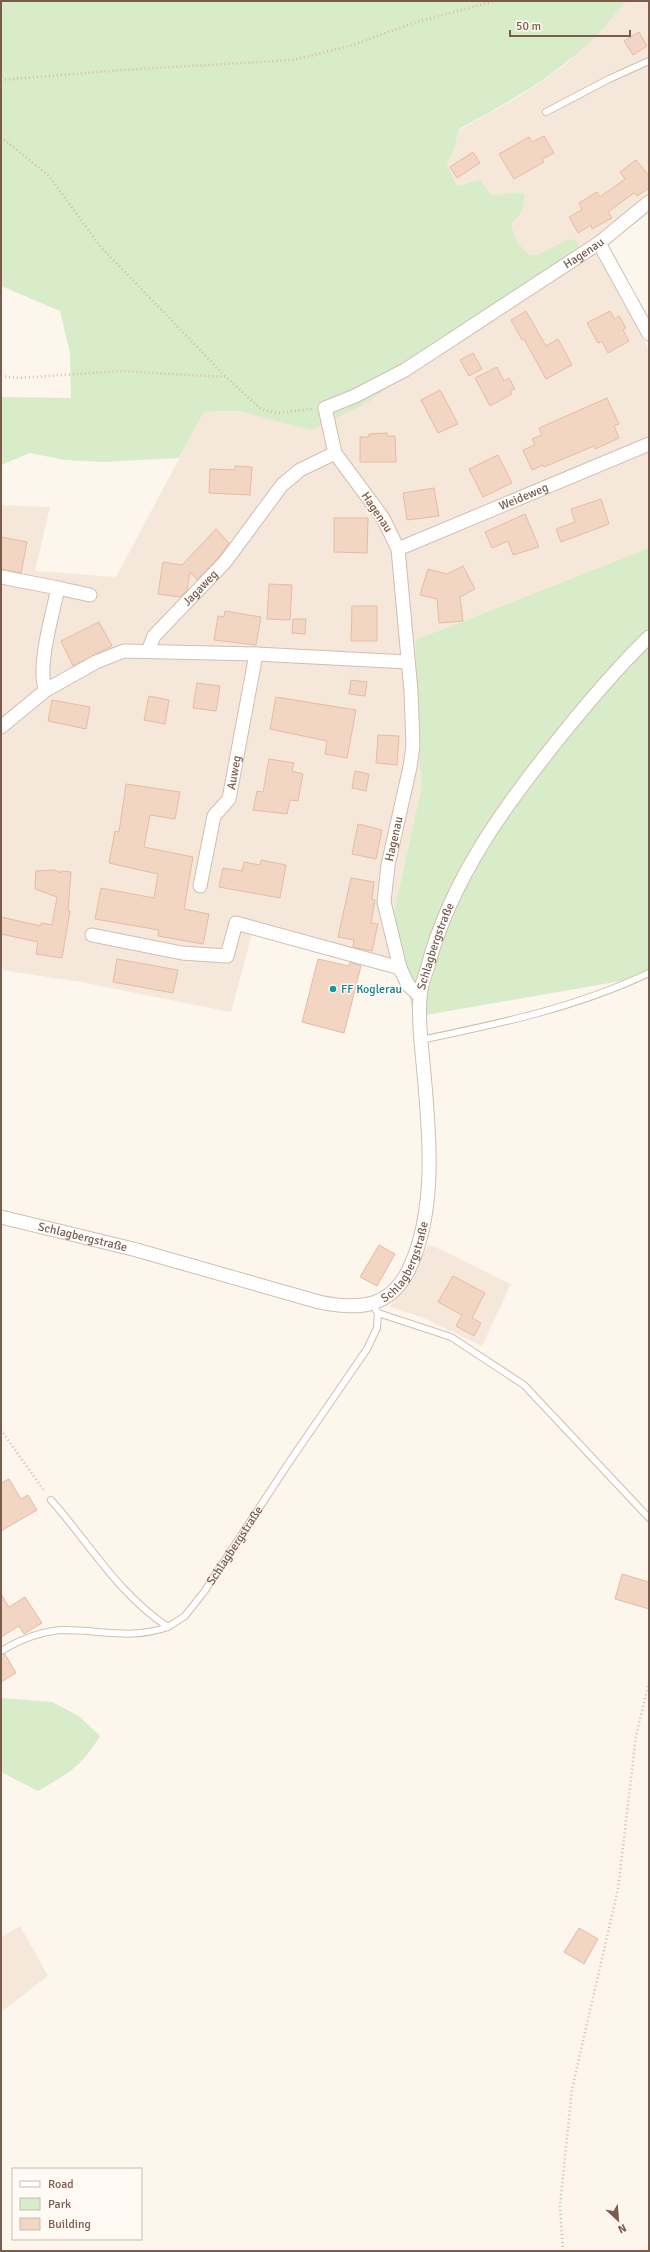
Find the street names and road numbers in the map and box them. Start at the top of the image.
street label: Hagenau [561,235,608,272]
street label: Weideweg [497,480,551,514]
street label: Hagenau [358,489,396,535]
street label: Jagaweg [180,567,221,609]
street label: Auweg [224,754,245,791]
street label: Hagenau [382,815,407,863]
street label: Schlagbergstraße [414,900,458,991]
street label: Schlagbergstraße [36,1219,129,1255]
street label: Schlagbergstraße [378,1220,432,1306]
street label: Schlagbergstraße [204,1503,266,1588]

